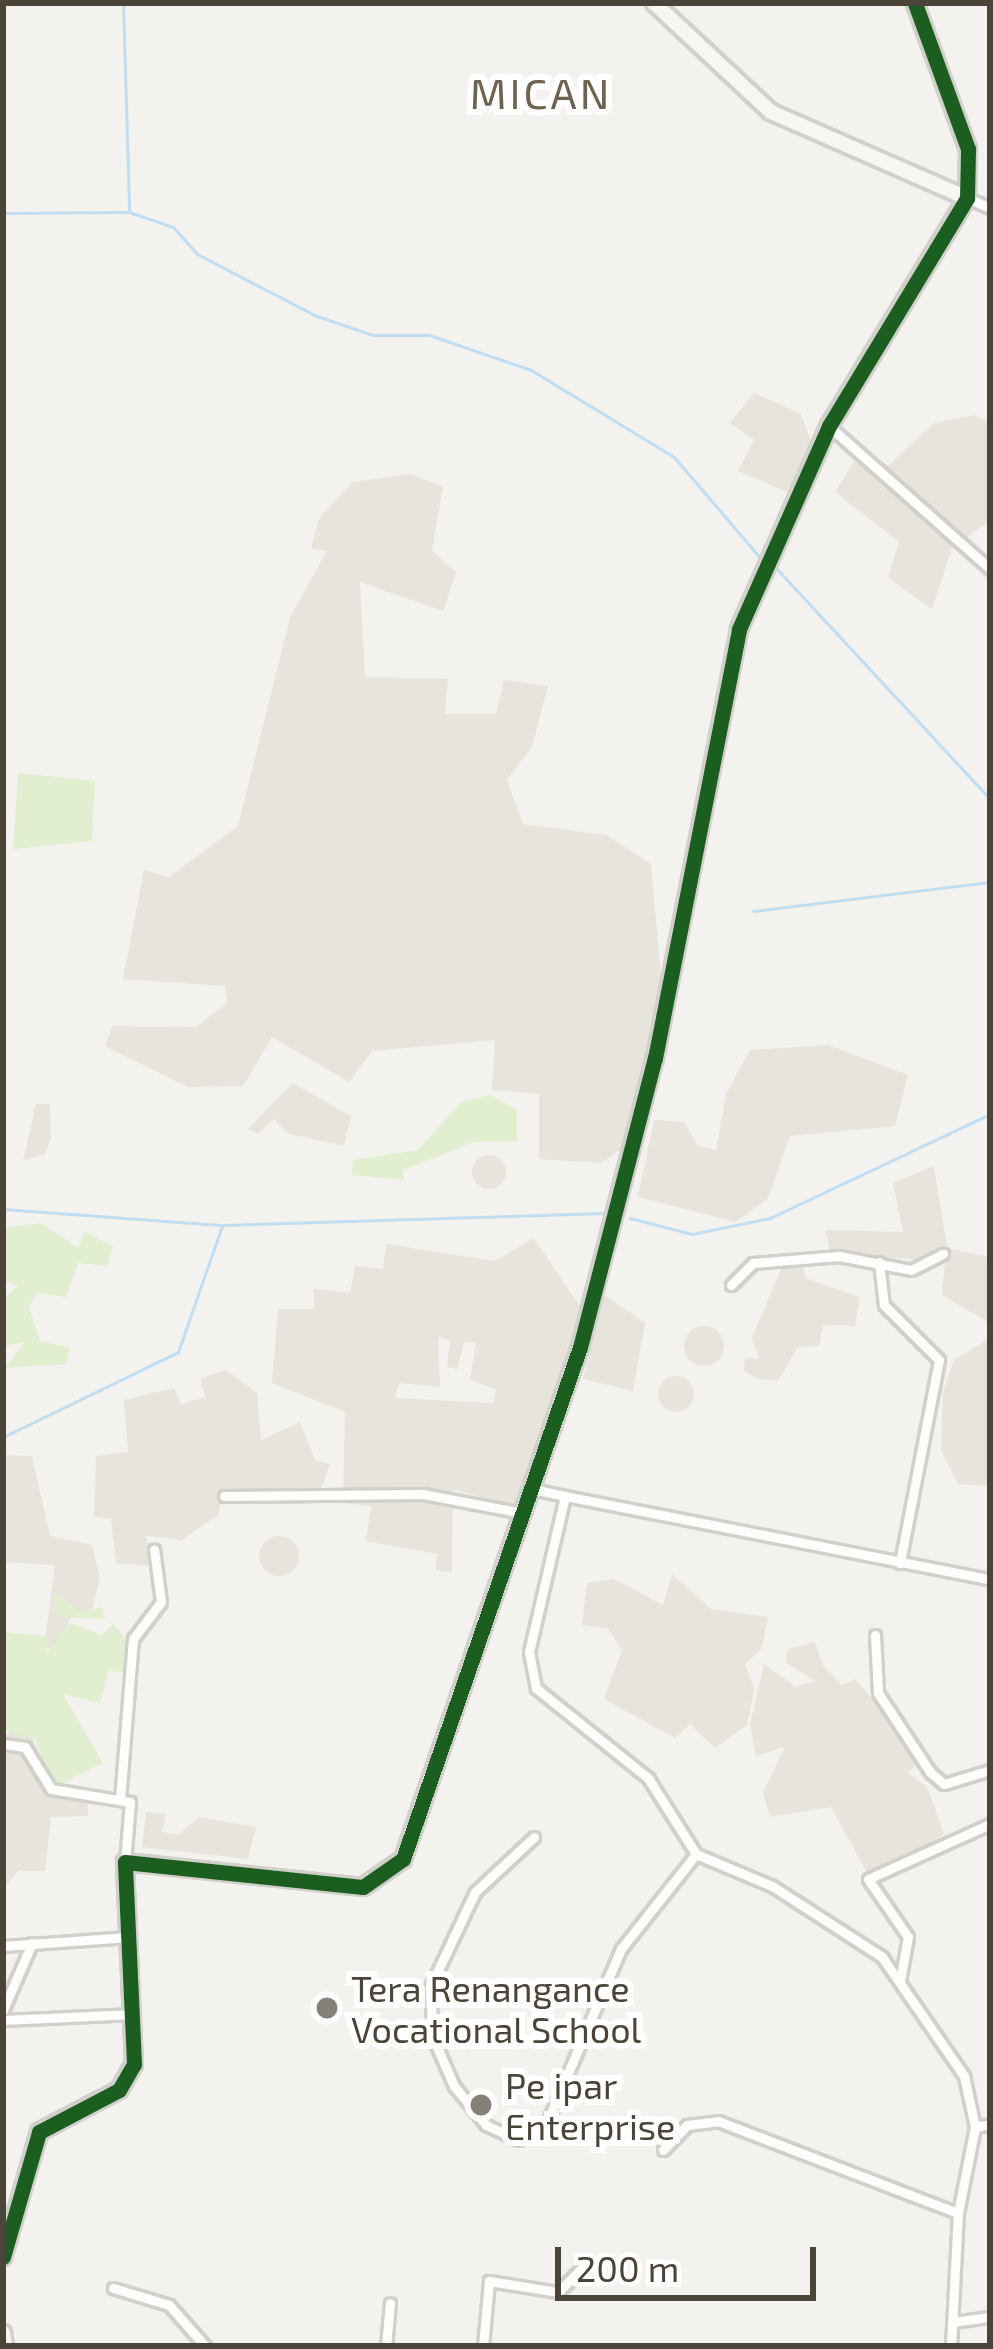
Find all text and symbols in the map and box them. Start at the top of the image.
district label: MICAN [470,67,612,117]
place label: Tera Renangance Vocational School [351,1965,642,2050]
marker: Tera Renangance Vocational School [314,1995,340,2021]
place label: Pe ipar Enterprise [505,2062,675,2147]
marker: Pe ipar Enterprise [468,2092,494,2118]
scale bar [561,2223,822,2297]
text: 200 m [576,2246,679,2289]

